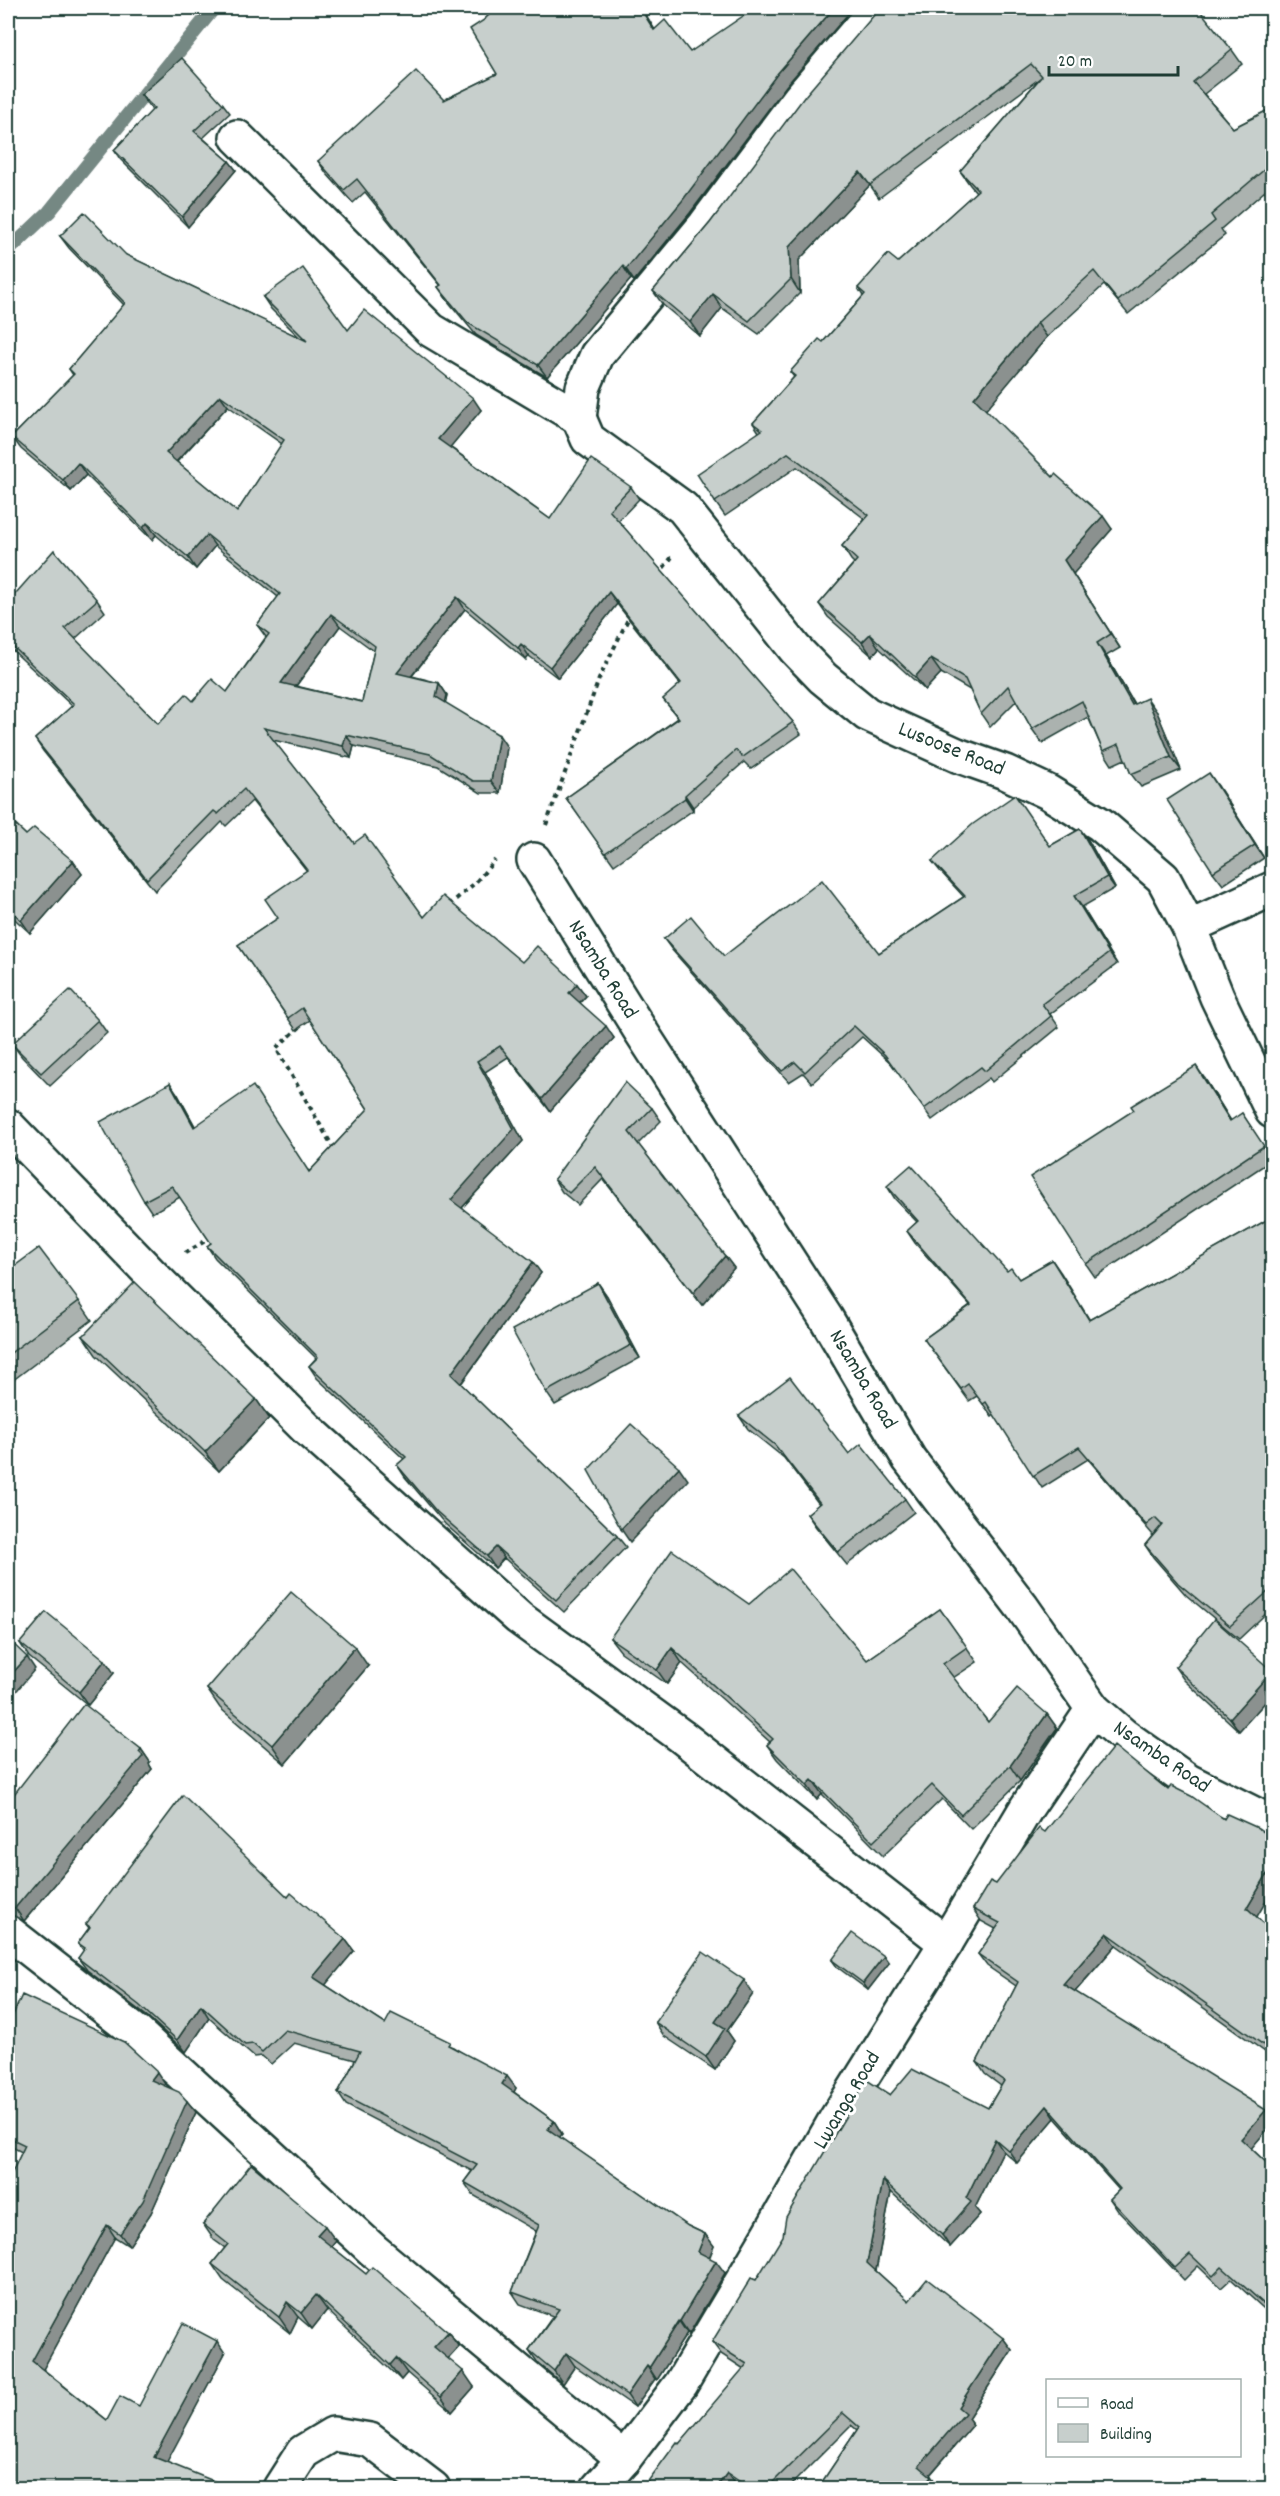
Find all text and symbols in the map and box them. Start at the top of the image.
scale bar [1049,39,1178,77]
text: 20 m [1058,50,1092,75]
street label: Lusoose Road [893,715,1009,785]
street label: Nsamba Road [559,914,645,1026]
street label: Nsamba Road [820,1324,904,1436]
street label: Nsamba Road [1106,1714,1216,1802]
street label: Lwanga Road [806,2046,890,2156]
legend [1046,2379,1241,2457]
text: Road [1100,2393,1134,2418]
text: Building [1100,2423,1152,2448]

